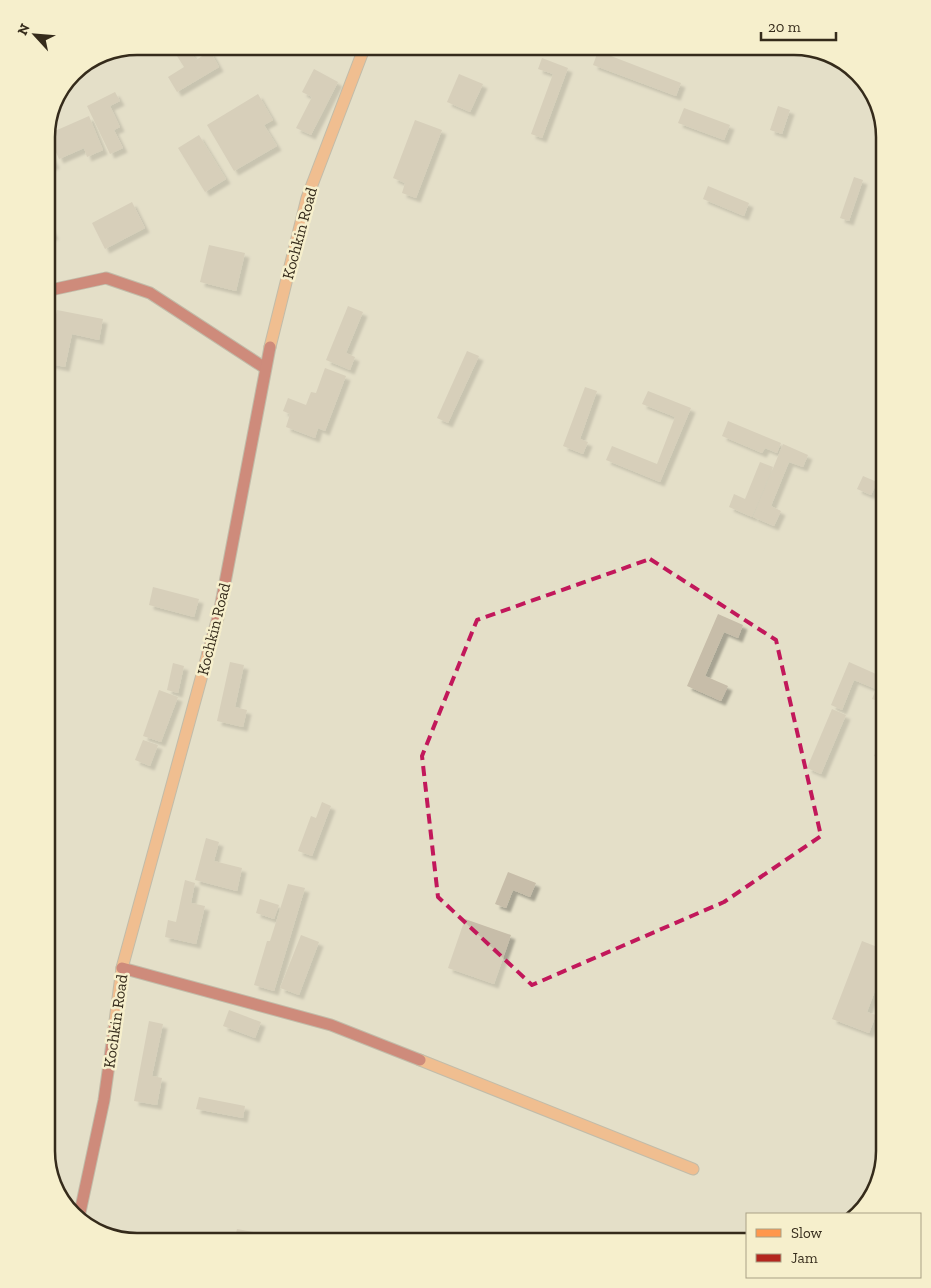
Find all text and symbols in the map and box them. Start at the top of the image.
north arrow [10,10,60,60]
scale bar [761,10,836,42]
text: 20 m [768,18,801,36]
text: N [14,21,34,38]
street label: Kochkin Road [278,185,321,281]
street label: Kochkin Road [193,581,234,677]
street label: Kochkin Road [100,973,132,1069]
legend [746,1213,921,1278]
text: Slow [791,1224,823,1242]
text: Jam [791,1249,818,1267]

